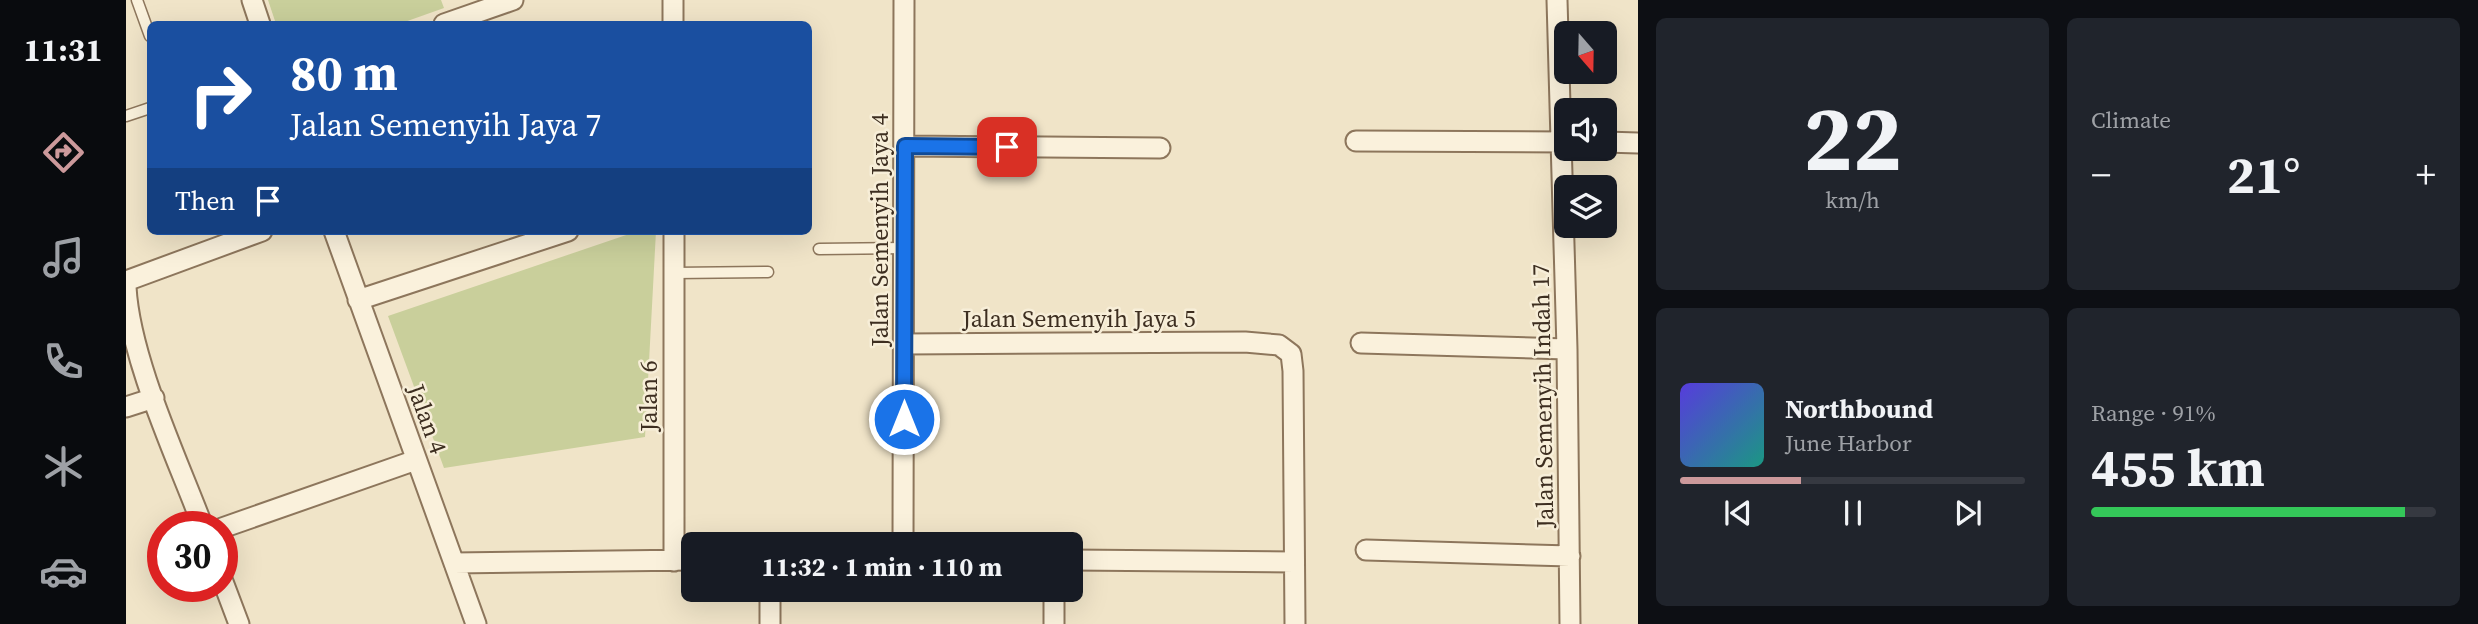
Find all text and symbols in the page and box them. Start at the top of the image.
north arrow [1554,21,1617,84]
map controls [1554,21,1617,238]
text: 11:31 [24,28,102,72]
text: 80 m [290,39,398,106]
icon: right [175,49,266,140]
text: 22 [1803,76,1902,200]
button: sound [1554,98,1617,161]
text: Jalan Semenyih Jaya 7 [290,103,601,147]
text: Climate [2091,104,2171,136]
street label: Jalan Semenyih Jaya 4 [863,113,896,348]
pin [977,117,1037,177]
icon: directions [39,128,88,177]
icon: arrive [988,128,1026,166]
text: 21° [2227,139,2300,210]
text: − [2091,149,2111,201]
text: + [2416,149,2436,201]
button: layers [1554,175,1617,238]
icon: arrive [249,182,287,220]
text: Then [175,183,235,219]
text: km/h [1825,184,1880,216]
icon: music [39,233,88,282]
street label: Jalan Semenyih Indah 17 [1524,264,1561,529]
street label: Jalan Semenyih Jaya 5 [961,302,1196,335]
icon: phone [39,337,88,386]
street label: Jalan 6 [632,360,665,433]
street label: Jalan 4 [399,379,455,458]
position arrow [867,382,941,456]
text: Northbound [1785,391,1933,427]
text: Range · 91% [2091,397,2216,429]
text: June Harbor [1785,427,1912,459]
text: 455 km [2091,432,2265,503]
icon: climate [39,442,88,491]
icon: previous [1719,494,1757,532]
icon: pause [1834,494,1872,532]
icon: next [1949,494,1987,532]
speed limit sign: 30 [147,511,238,602]
icon: car [39,547,88,596]
text: 11:32 · 1 min · 110 m [762,549,1002,585]

